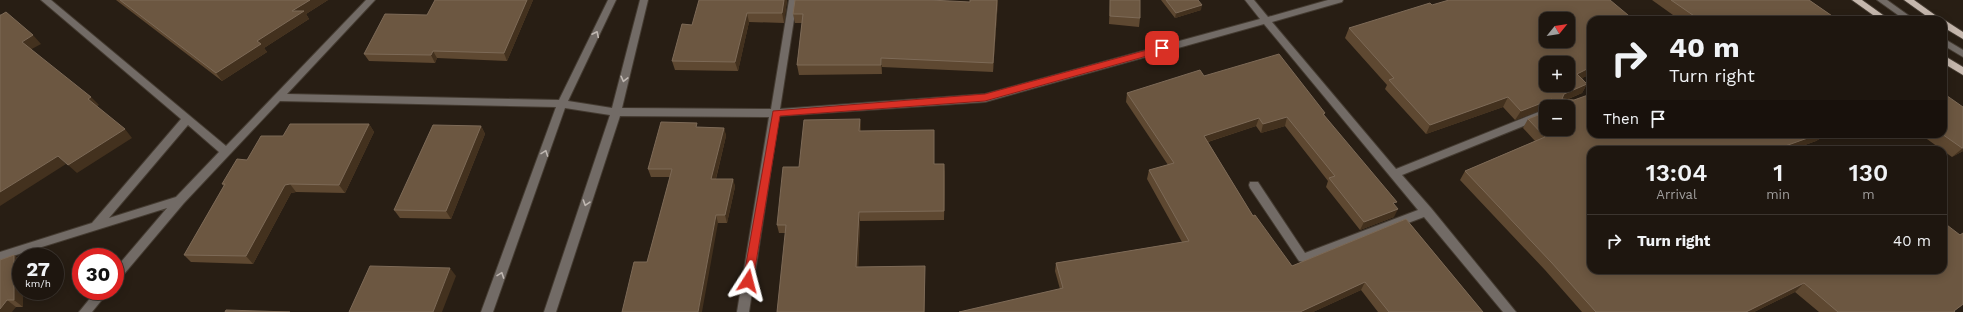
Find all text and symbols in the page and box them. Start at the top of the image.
north arrow [1539,12,1575,48]
map controls [1539,12,1575,136]
one-way arrow [591,30,599,38]
pin [1145,31,1179,65]
text: 40 m [1669,31,1739,64]
icon: right [1603,32,1655,84]
icon: arrive [1151,37,1173,59]
button: + [1539,56,1575,92]
text: Turn right [1669,65,1755,86]
one-way arrow [621,75,629,82]
button: − [1539,100,1575,136]
icon: arrive [1647,108,1669,130]
text: Then [1603,110,1639,128]
one-way arrow [540,150,548,157]
text: 13:04 [1646,159,1708,187]
text: 1 [1773,159,1783,187]
text: 130 [1849,159,1888,187]
text: Arrival [1656,187,1697,202]
text: min [1766,187,1790,202]
text: m [1862,187,1875,202]
one-way arrow [582,199,591,206]
icon: right [1603,230,1625,252]
text: Turn right [1637,232,1710,250]
text: 40 m [1893,232,1931,250]
speed limit sign: 30 [72,248,124,300]
text: 27 [26,257,50,281]
position arrow [727,260,769,302]
one-way arrow [496,272,504,279]
text: km/h [25,278,51,289]

